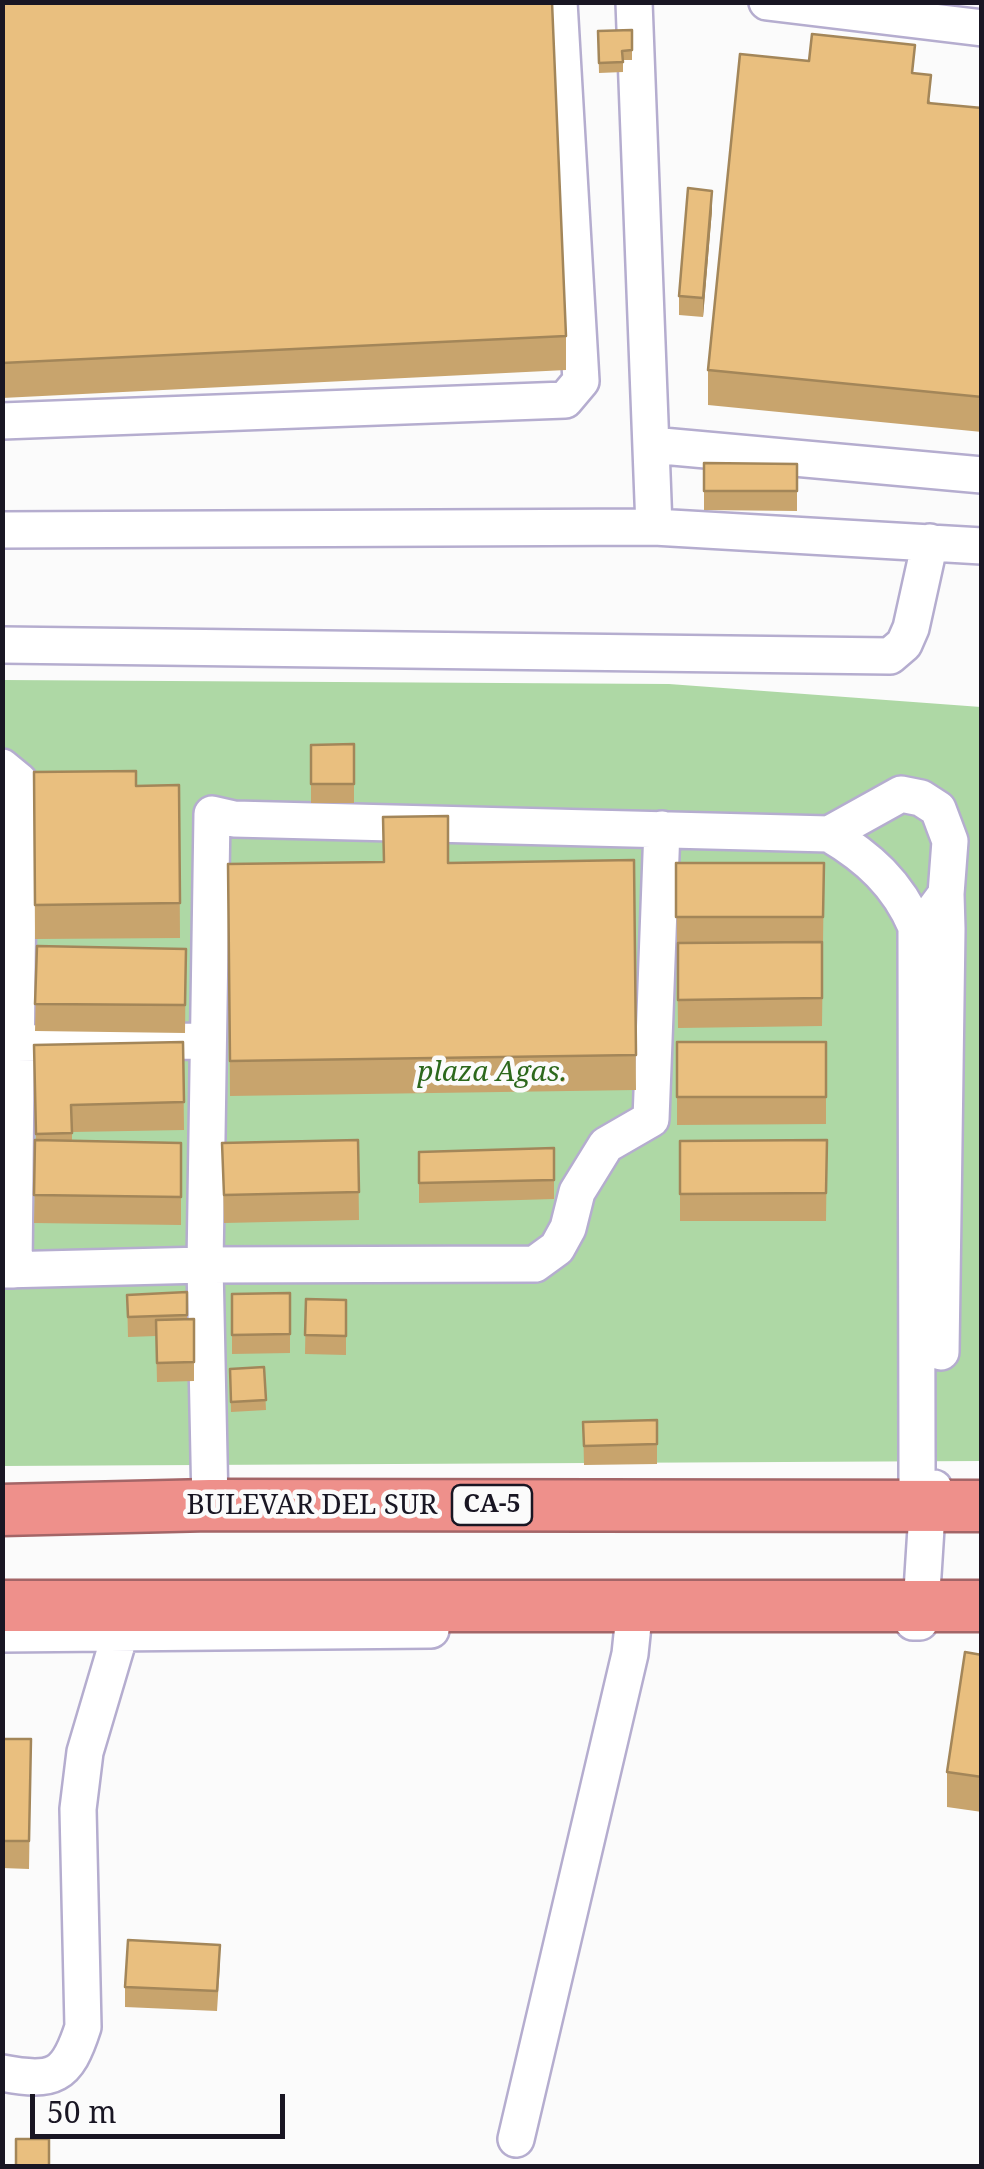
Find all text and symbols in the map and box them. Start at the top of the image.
park label: plaza Agas. [417,1056,567,1090]
road number: CA-5 [452,1485,532,1525]
street label: BULEVAR DEL SUR [187,1489,437,1523]
scale bar [35,2074,290,2136]
text: 50 m [47,2091,117,2132]

